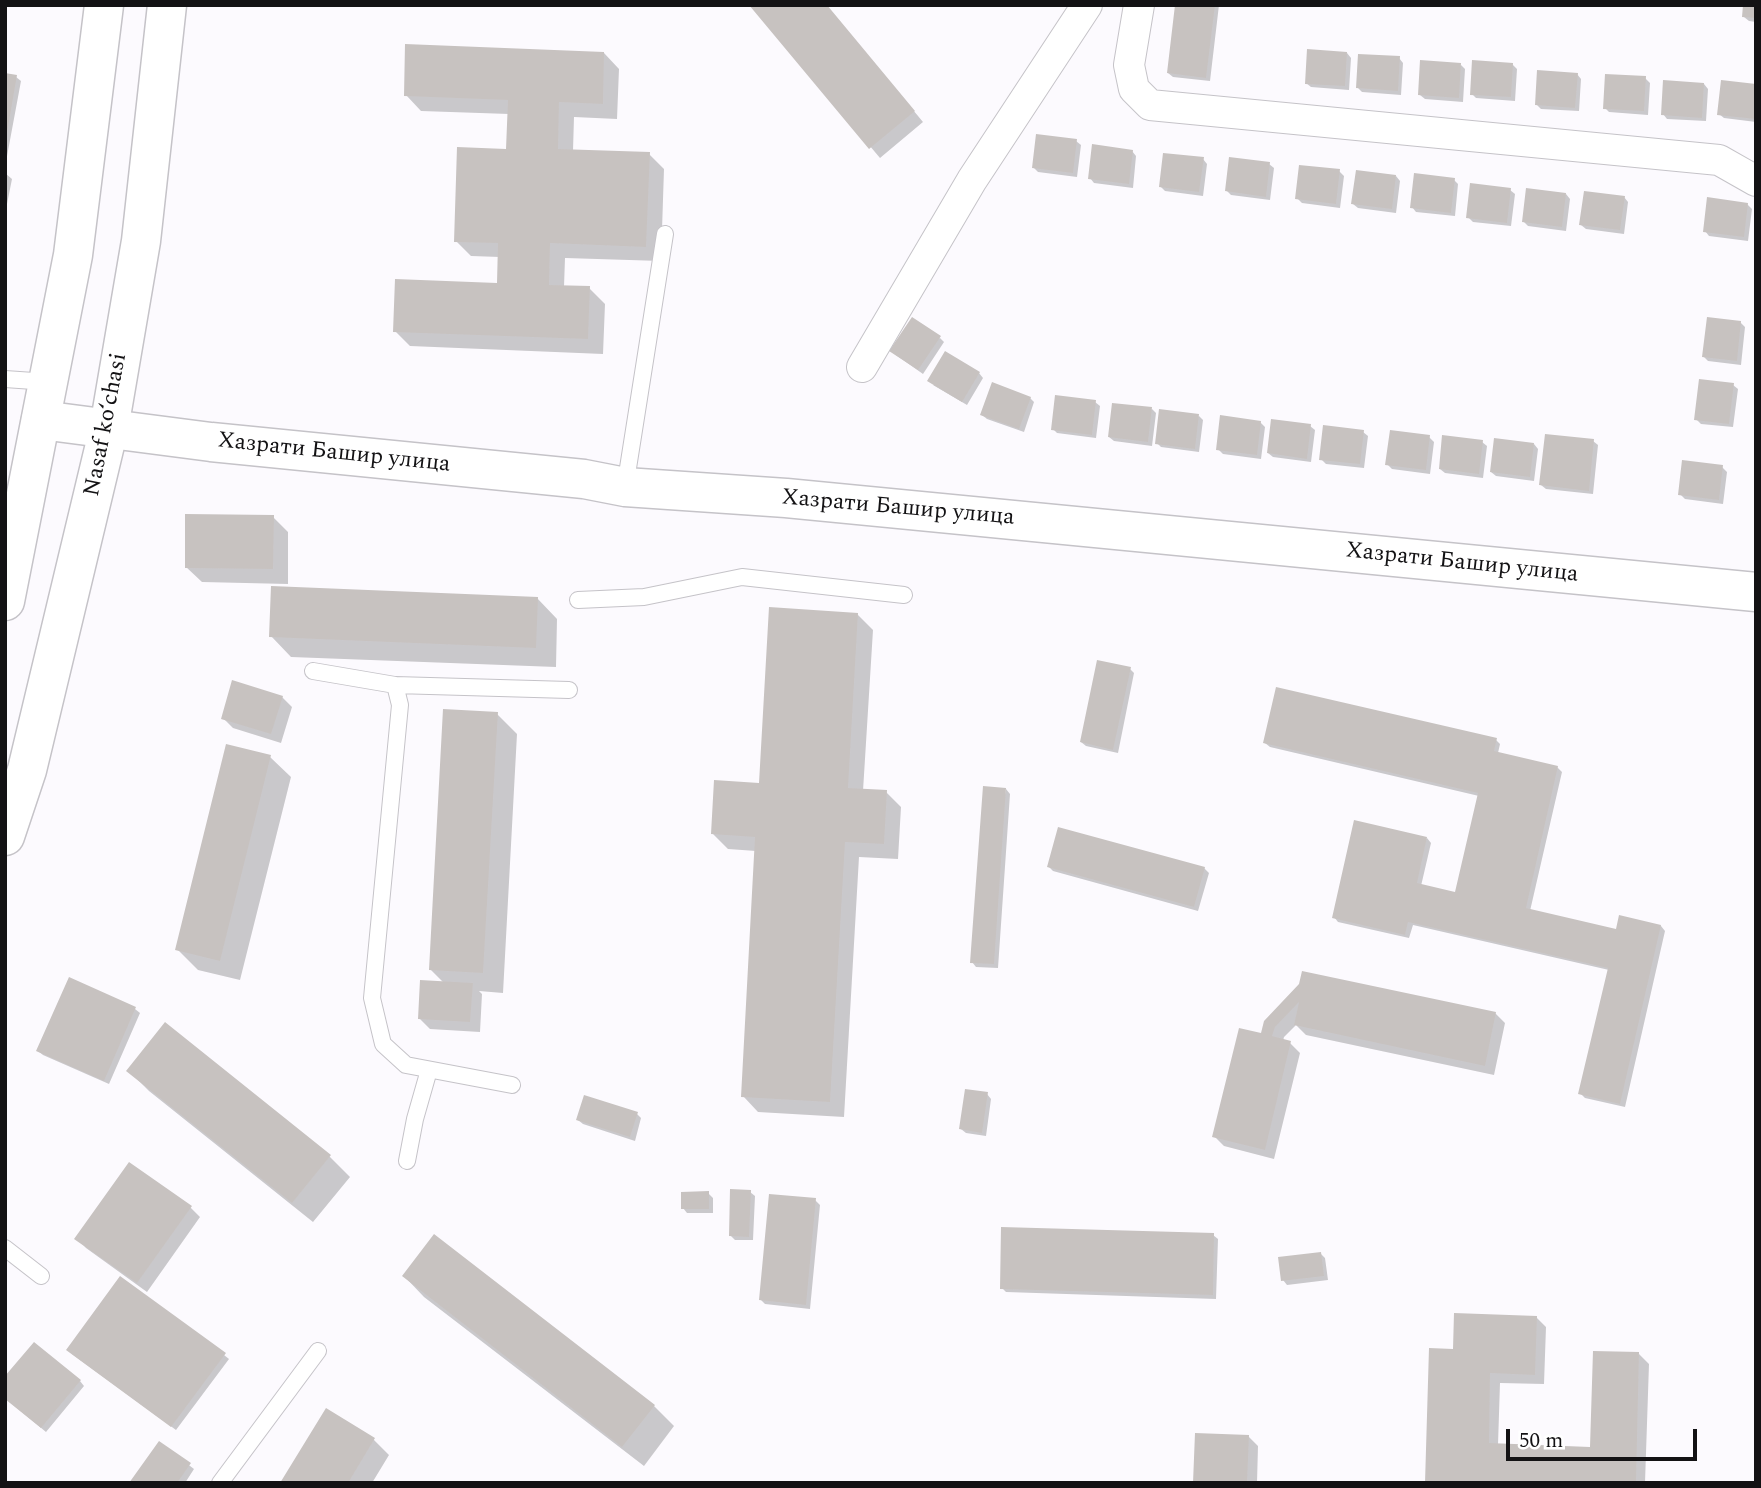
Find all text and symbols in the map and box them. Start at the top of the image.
street label: Nasaf ko‘chasi [80,351,134,499]
street label: Хазрати Башир улица [216,428,452,480]
street label: Хазрати Башир улица [780,485,1016,533]
street label: Хазрати Башир улица [1344,538,1580,590]
scale bar [1509,1414,1700,1458]
text: 50 m [1519,1425,1563,1457]

